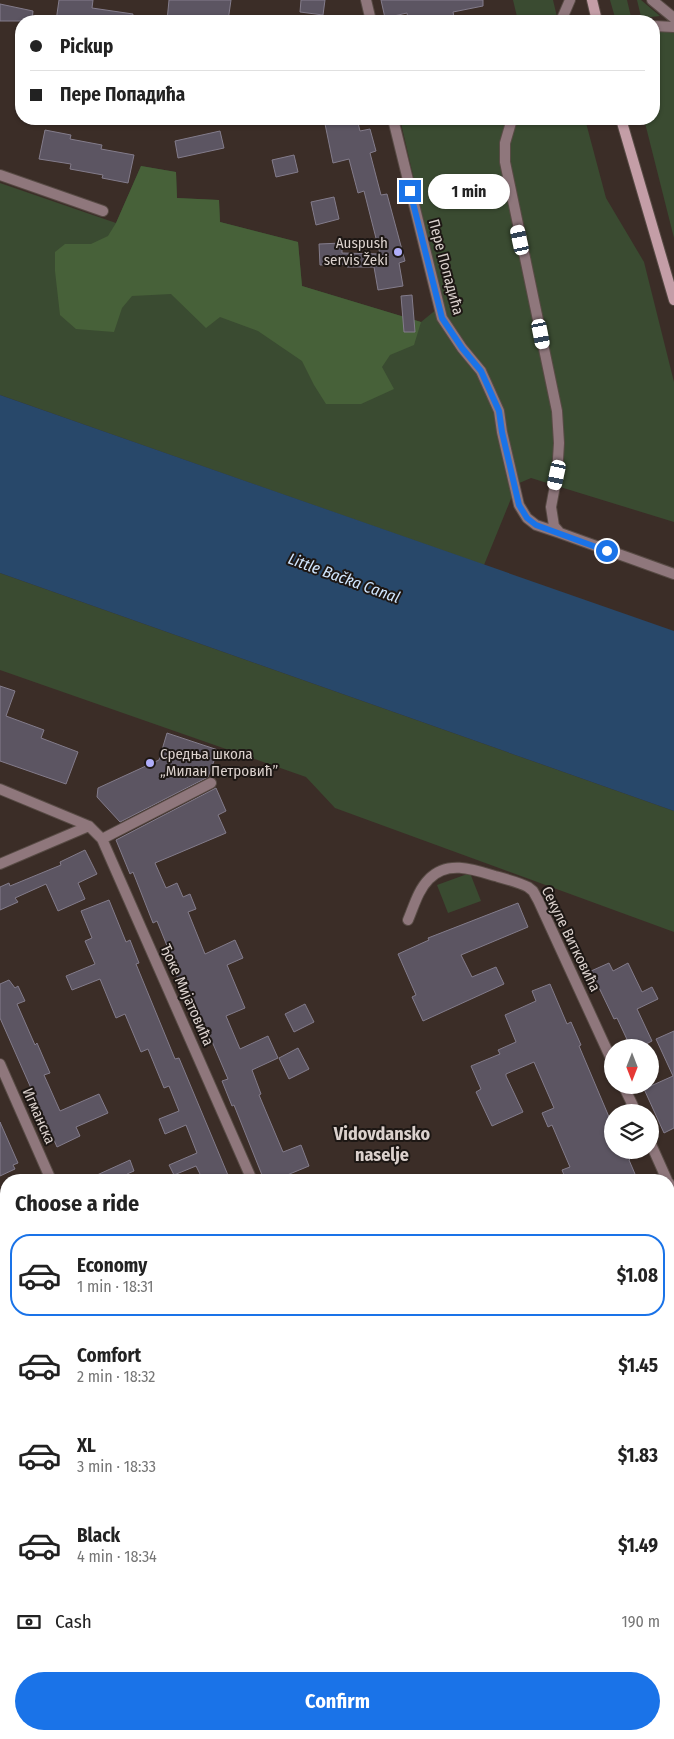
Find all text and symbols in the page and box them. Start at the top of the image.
text: Pickup [60,35,113,58]
text: Пере Попадића [60,83,185,106]
callout: 1 min [428,174,510,208]
route end [399,180,421,202]
text: 1 min [452,182,486,201]
street label: Пере Попадића [425,217,467,317]
car [509,224,530,256]
place label: Auspush servis Žeki [324,234,388,269]
marker: Auspush servis Žeki [392,246,404,258]
car [530,318,551,350]
car [546,459,567,491]
route start [596,540,618,562]
water label: Little Bačka Canal [286,549,402,607]
place label: Средња школа „Милан Петровић” [160,745,279,780]
marker: Средња школа „Милан Петровић” [144,757,156,769]
street label: Секуле Витковића [538,883,604,995]
street label: Ђоке Мијатовића [156,941,218,1049]
north arrow [604,1039,659,1094]
map controls [604,1039,659,1159]
street label: Игманска [19,1085,59,1147]
button: layers [604,1104,659,1159]
district label: Vidovdansko naselje [333,1123,431,1166]
text: Choose a ride [15,1190,139,1217]
icon: car [17,1253,62,1298]
text: Economy [77,1254,147,1277]
text: $1.08 [617,1264,658,1287]
text: 1 min · 18:31 [77,1277,154,1296]
icon: car [17,1343,62,1388]
text: Comfort [77,1344,141,1367]
text: $1.45 [618,1354,658,1377]
text: 2 min · 18:32 [77,1367,155,1386]
icon: car [17,1433,62,1478]
text: XL [77,1434,96,1457]
text: $1.83 [618,1444,658,1467]
text: 3 min · 18:33 [77,1457,156,1476]
icon: car [17,1523,62,1568]
text: Black [77,1524,120,1547]
text: $1.49 [618,1534,658,1557]
text: 4 min · 18:34 [77,1547,157,1566]
icon: cash [15,1608,43,1636]
text: Cash [55,1610,92,1633]
text: 190 m [622,1612,660,1631]
button: Confirm [15,1672,660,1730]

